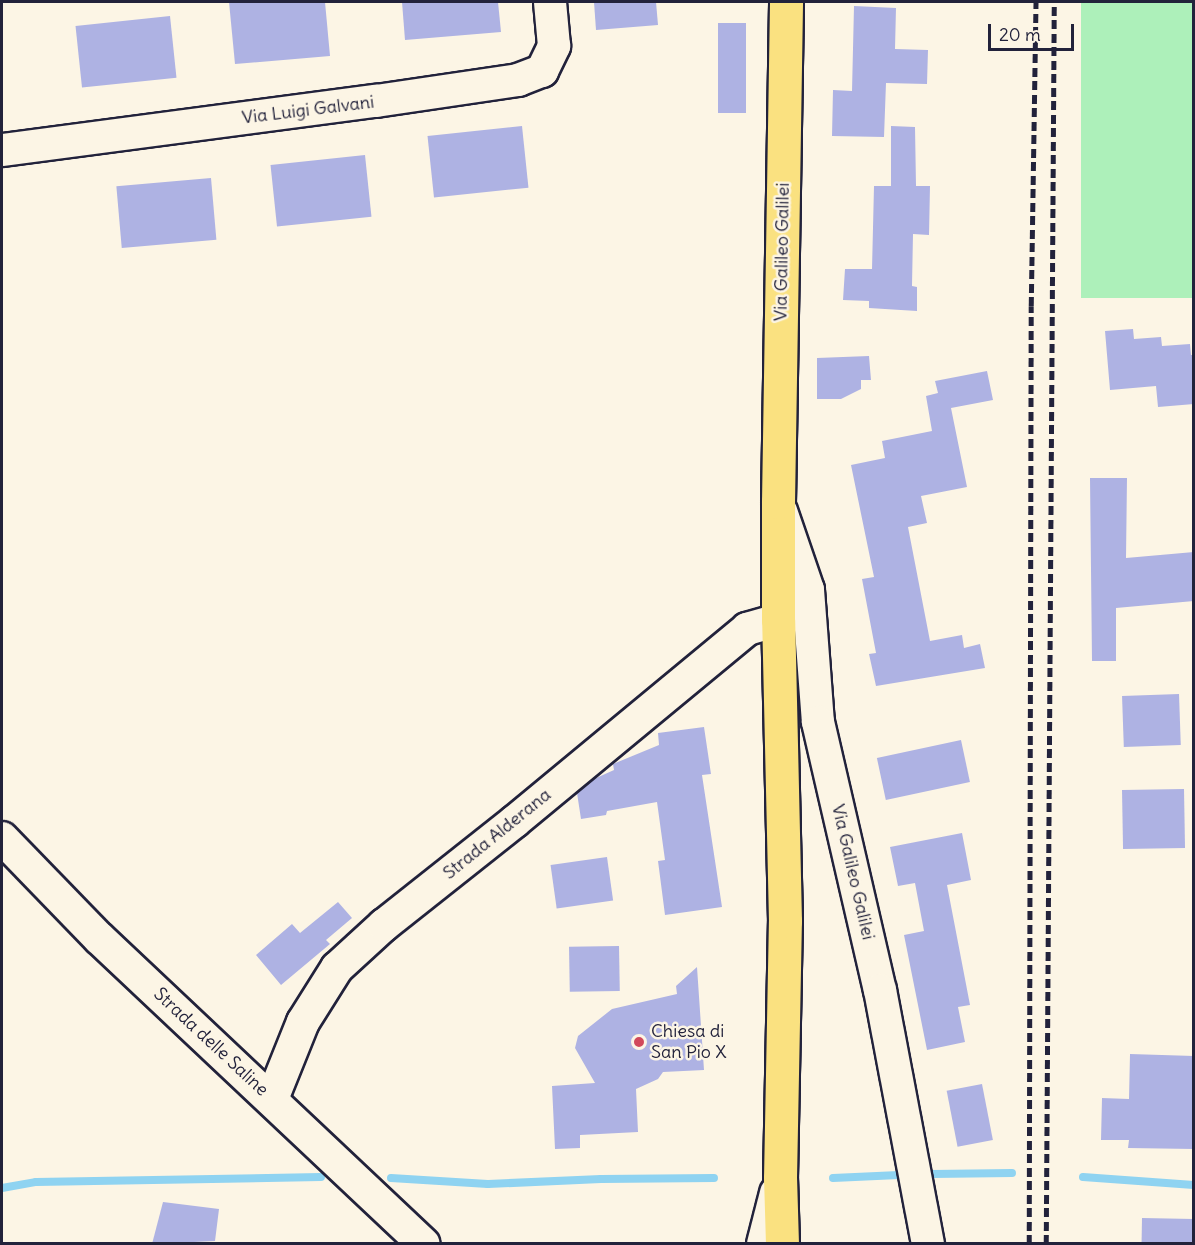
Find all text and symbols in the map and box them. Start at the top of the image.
scale bar [991,12,1076,50]
text: 20 m [999,23,1041,46]
street label: Via Luigi Galvani [241,91,375,129]
street label: Via Galileo Galilei [770,183,794,321]
street label: Strada Alderana [439,784,555,884]
street label: Via Galileo Galilei [827,802,879,942]
street label: Strada delle Saline [149,983,273,1101]
place label: Chiesa di San Pio X [651,1021,726,1064]
marker: Chiesa di San Pio X [632,1035,646,1049]

